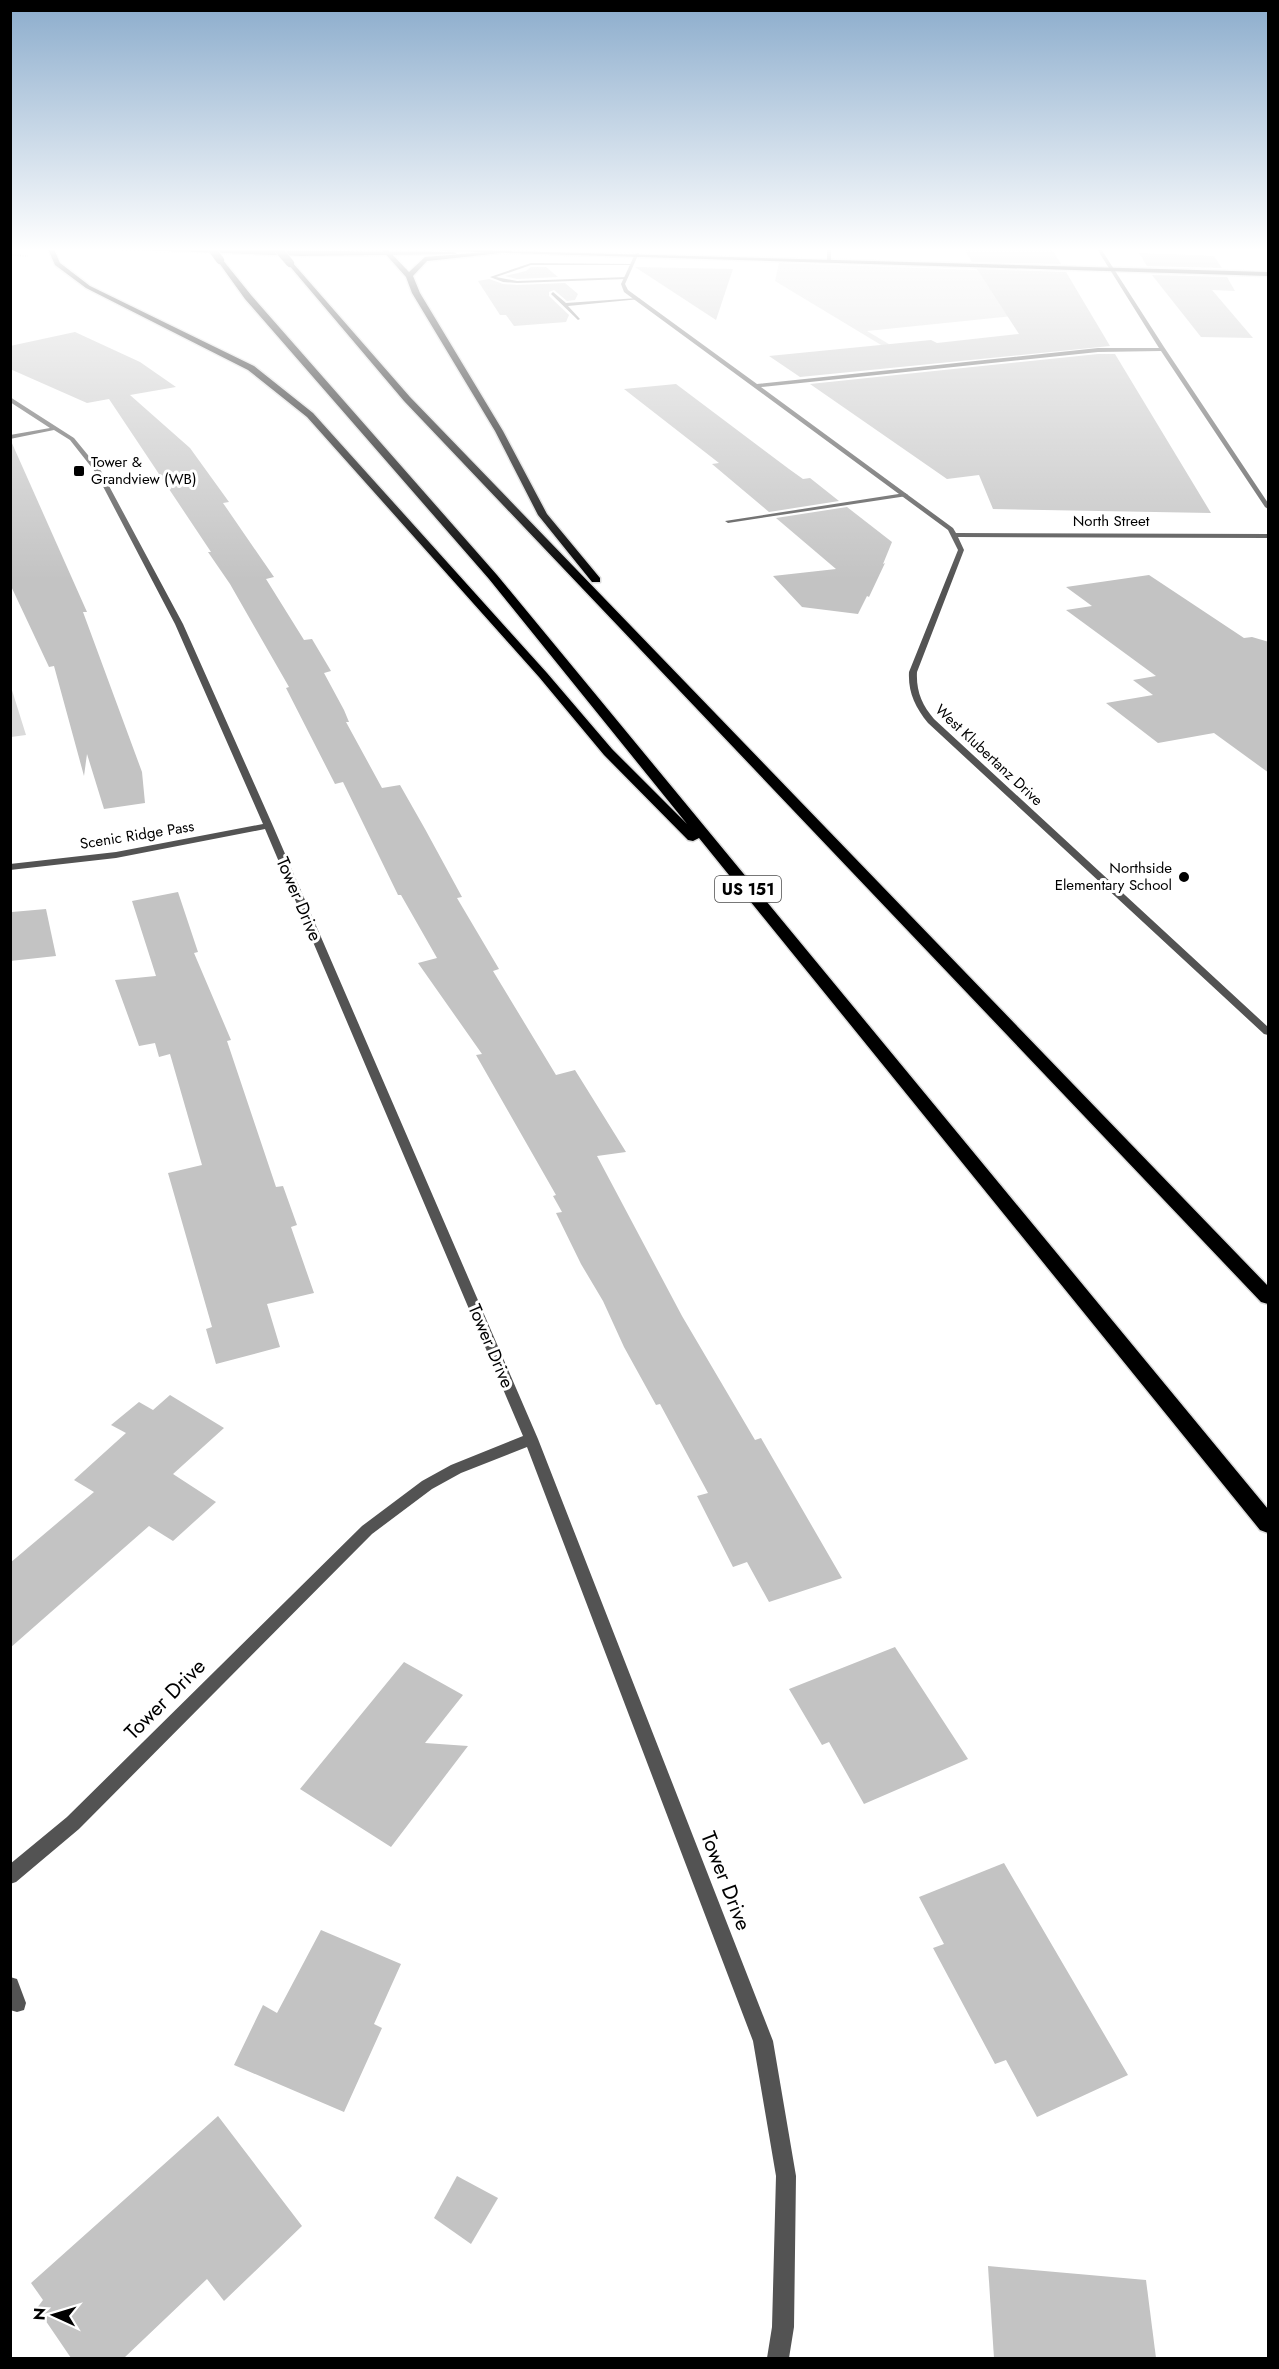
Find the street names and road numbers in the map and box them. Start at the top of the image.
street label: North Street [1073,510,1150,532]
street label: West Klubertanz Drive [930,699,1048,811]
street label: Scenic Ridge Pass [78,815,196,855]
street label: Tower Drive [270,853,328,945]
road number: US 151 [715,876,781,902]
street label: Tower Drive [462,1300,520,1392]
street label: Tower Drive [118,1652,212,1746]
street label: Tower Drive [693,1827,759,1935]

